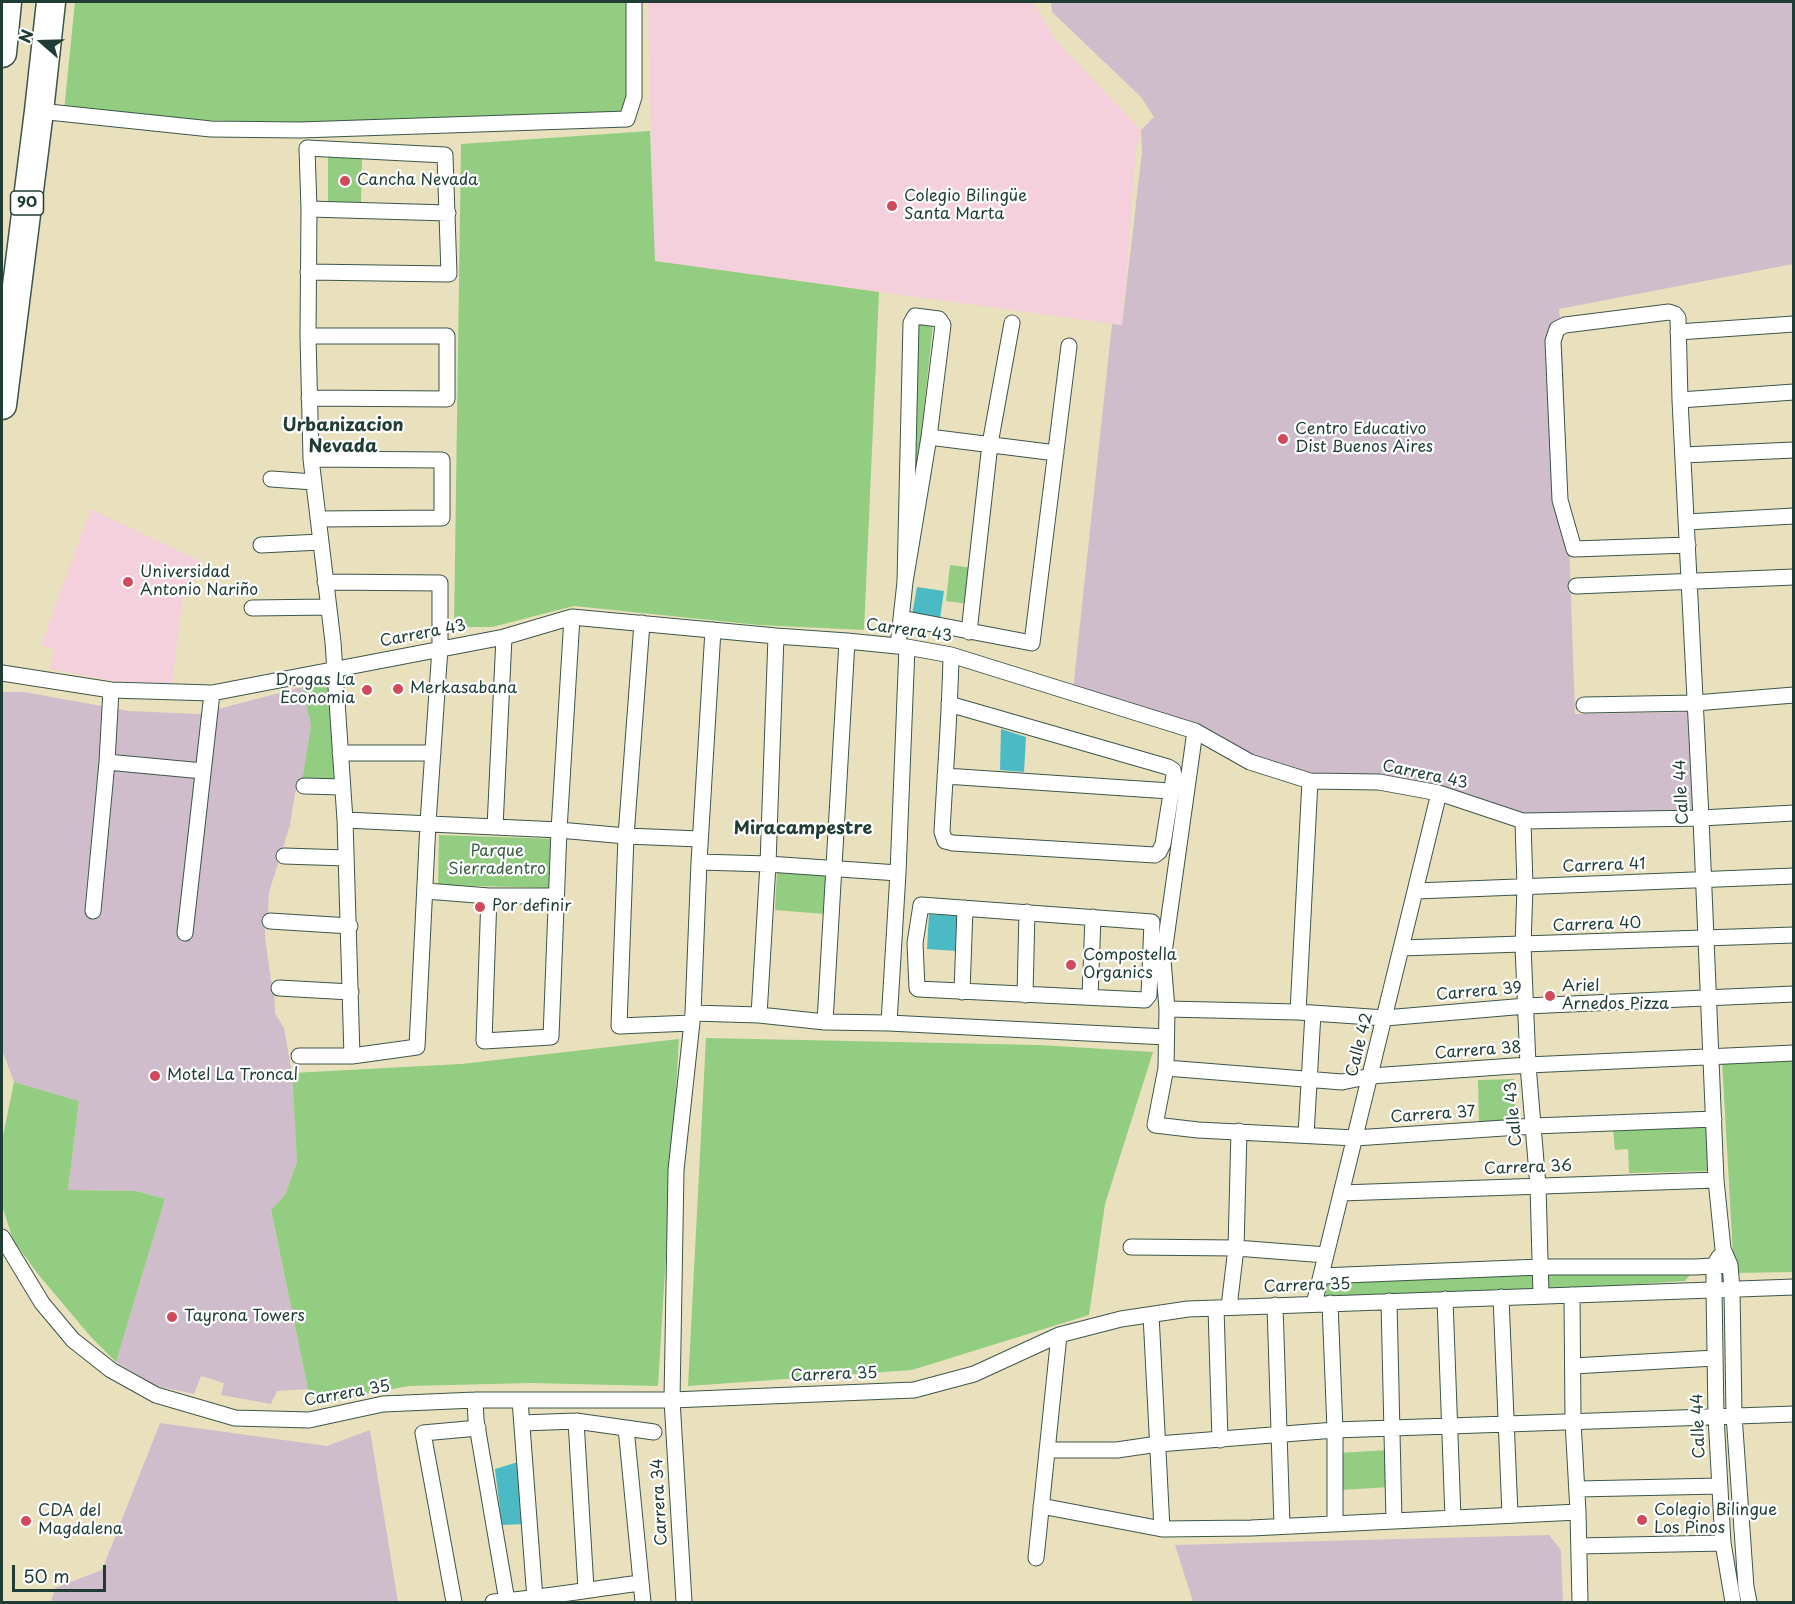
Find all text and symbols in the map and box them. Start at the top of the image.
north arrow [12,12,72,72]
text: N [12,26,39,46]
place label: Cancha Nevada [357,171,478,191]
marker: Cancha Nevada [338,174,352,188]
place label: Colegio Bilingüe Santa Marta [904,187,1027,225]
road number: 90 [10,191,44,215]
marker: Colegio Bilingüe Santa Marta [885,199,899,213]
district label: Urbanizacion Nevada [282,415,404,458]
place label: Centro Educativo Dist Buenos Aires [1295,420,1433,458]
marker: Centro Educativo Dist Buenos Aires [1276,432,1290,446]
place label: Universidad Antonio Nariño [140,563,258,601]
marker: Universidad Antonio Nariño [121,575,135,589]
street label: Carrera 43 [865,615,953,647]
street label: Carrera 43 [378,616,468,652]
place label: Drogas La Economia [275,671,355,709]
place label: Merkasabana [410,679,517,699]
marker: Merkasabana [391,682,405,696]
marker: Drogas La Economia [360,683,374,697]
street label: Carrera 43 [1380,757,1470,793]
street label: Calle 44 [1671,759,1693,825]
district label: Miracampestre [734,818,872,840]
park label: Parque Sierradentro [448,842,546,880]
street label: Carrera 41 [1562,855,1646,877]
place label: Por definir [492,897,571,917]
marker: Por definir [473,900,487,914]
street label: Carrera 40 [1552,914,1642,936]
place label: Compostella Organics [1083,946,1177,984]
marker: Compostella Organics [1064,958,1078,972]
place label: Ariel Arnedos Pizza [1562,977,1669,1015]
street label: Carrera 39 [1435,979,1523,1005]
marker: Ariel Arnedos Pizza [1543,989,1557,1003]
street label: Calle 42 [1343,1011,1377,1079]
street label: Carrera 38 [1434,1038,1522,1064]
place label: Motel La Troncal [167,1066,298,1086]
marker: Motel La Troncal [148,1069,162,1083]
street label: Calle 43 [1502,1081,1526,1147]
street label: Carrera 37 [1390,1102,1476,1128]
street label: Carrera 36 [1484,1157,1572,1179]
street label: Carrera 35 [1263,1275,1351,1297]
place label: Tayrona Towers [184,1307,305,1327]
marker: Tayrona Towers [165,1310,179,1324]
street label: Carrera 35 [790,1364,878,1386]
street label: Carrera 35 [303,1377,391,1411]
street label: Calle 44 [1688,1393,1710,1459]
street label: Carrera 34 [648,1458,672,1546]
place label: Colegio Bilingue Los Pinos [1654,1501,1777,1539]
place label: CDA del Magdalena [38,1502,123,1540]
marker: Colegio Bilingue Los Pinos [1635,1513,1649,1527]
marker: CDA del Magdalena [19,1514,33,1528]
scale bar [15,1553,110,1591]
text: 50 m [23,1562,70,1589]

